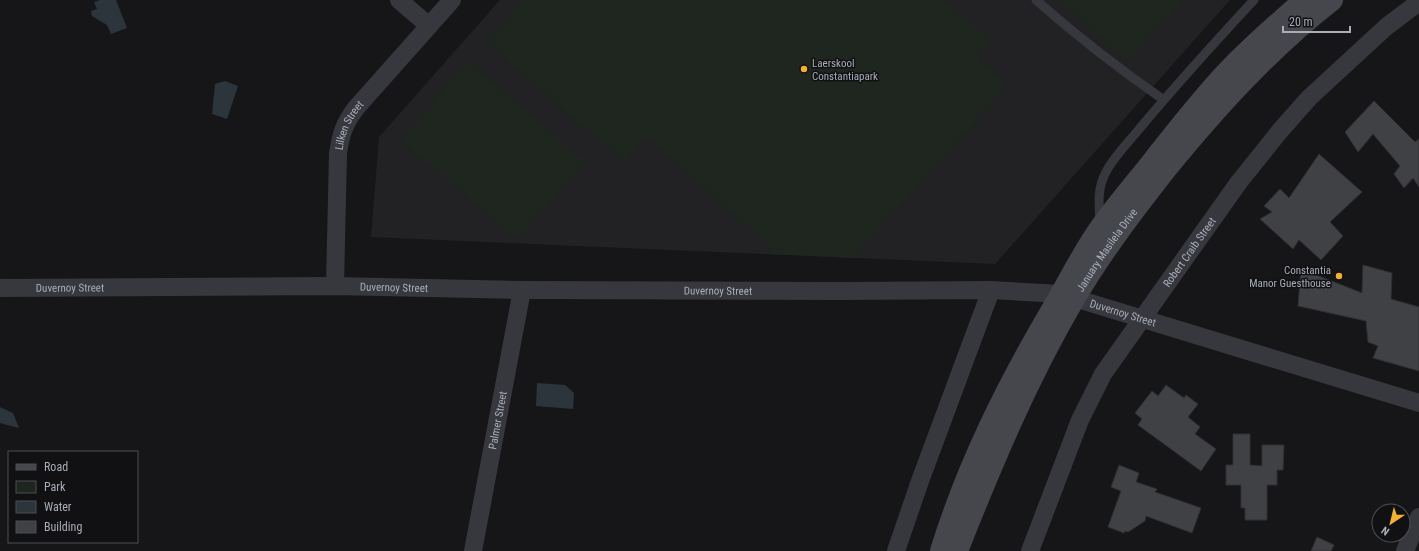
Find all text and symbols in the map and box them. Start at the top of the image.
scale bar [1283,8,1350,34]
text: 20 m [1289,15,1313,29]
place label: Laerskool Constantiapark [812,57,878,83]
marker: Laerskool Constantiapark [799,64,809,74]
street label: Lilken Street [332,98,366,151]
street label: January Masilela Drive [1073,206,1140,294]
street label: Robert Craib Street [1160,215,1218,289]
place label: Constantia Manor Guesthouse [1249,264,1331,290]
marker: Constantia Manor Guesthouse [1334,271,1344,281]
street label: Duvernoy Street [360,280,428,294]
street label: Duvernoy Street [36,281,104,294]
street label: Duvernoy Street [684,284,752,297]
street label: Duvernoy Street [1088,297,1158,329]
street label: Palmer Street [486,390,509,450]
legend [8,451,138,543]
text: Road [44,460,68,474]
text: Park [44,480,66,494]
text: Water [44,500,72,514]
north arrow [1371,503,1411,543]
text: Building [44,520,82,534]
text: N [1379,523,1392,538]

